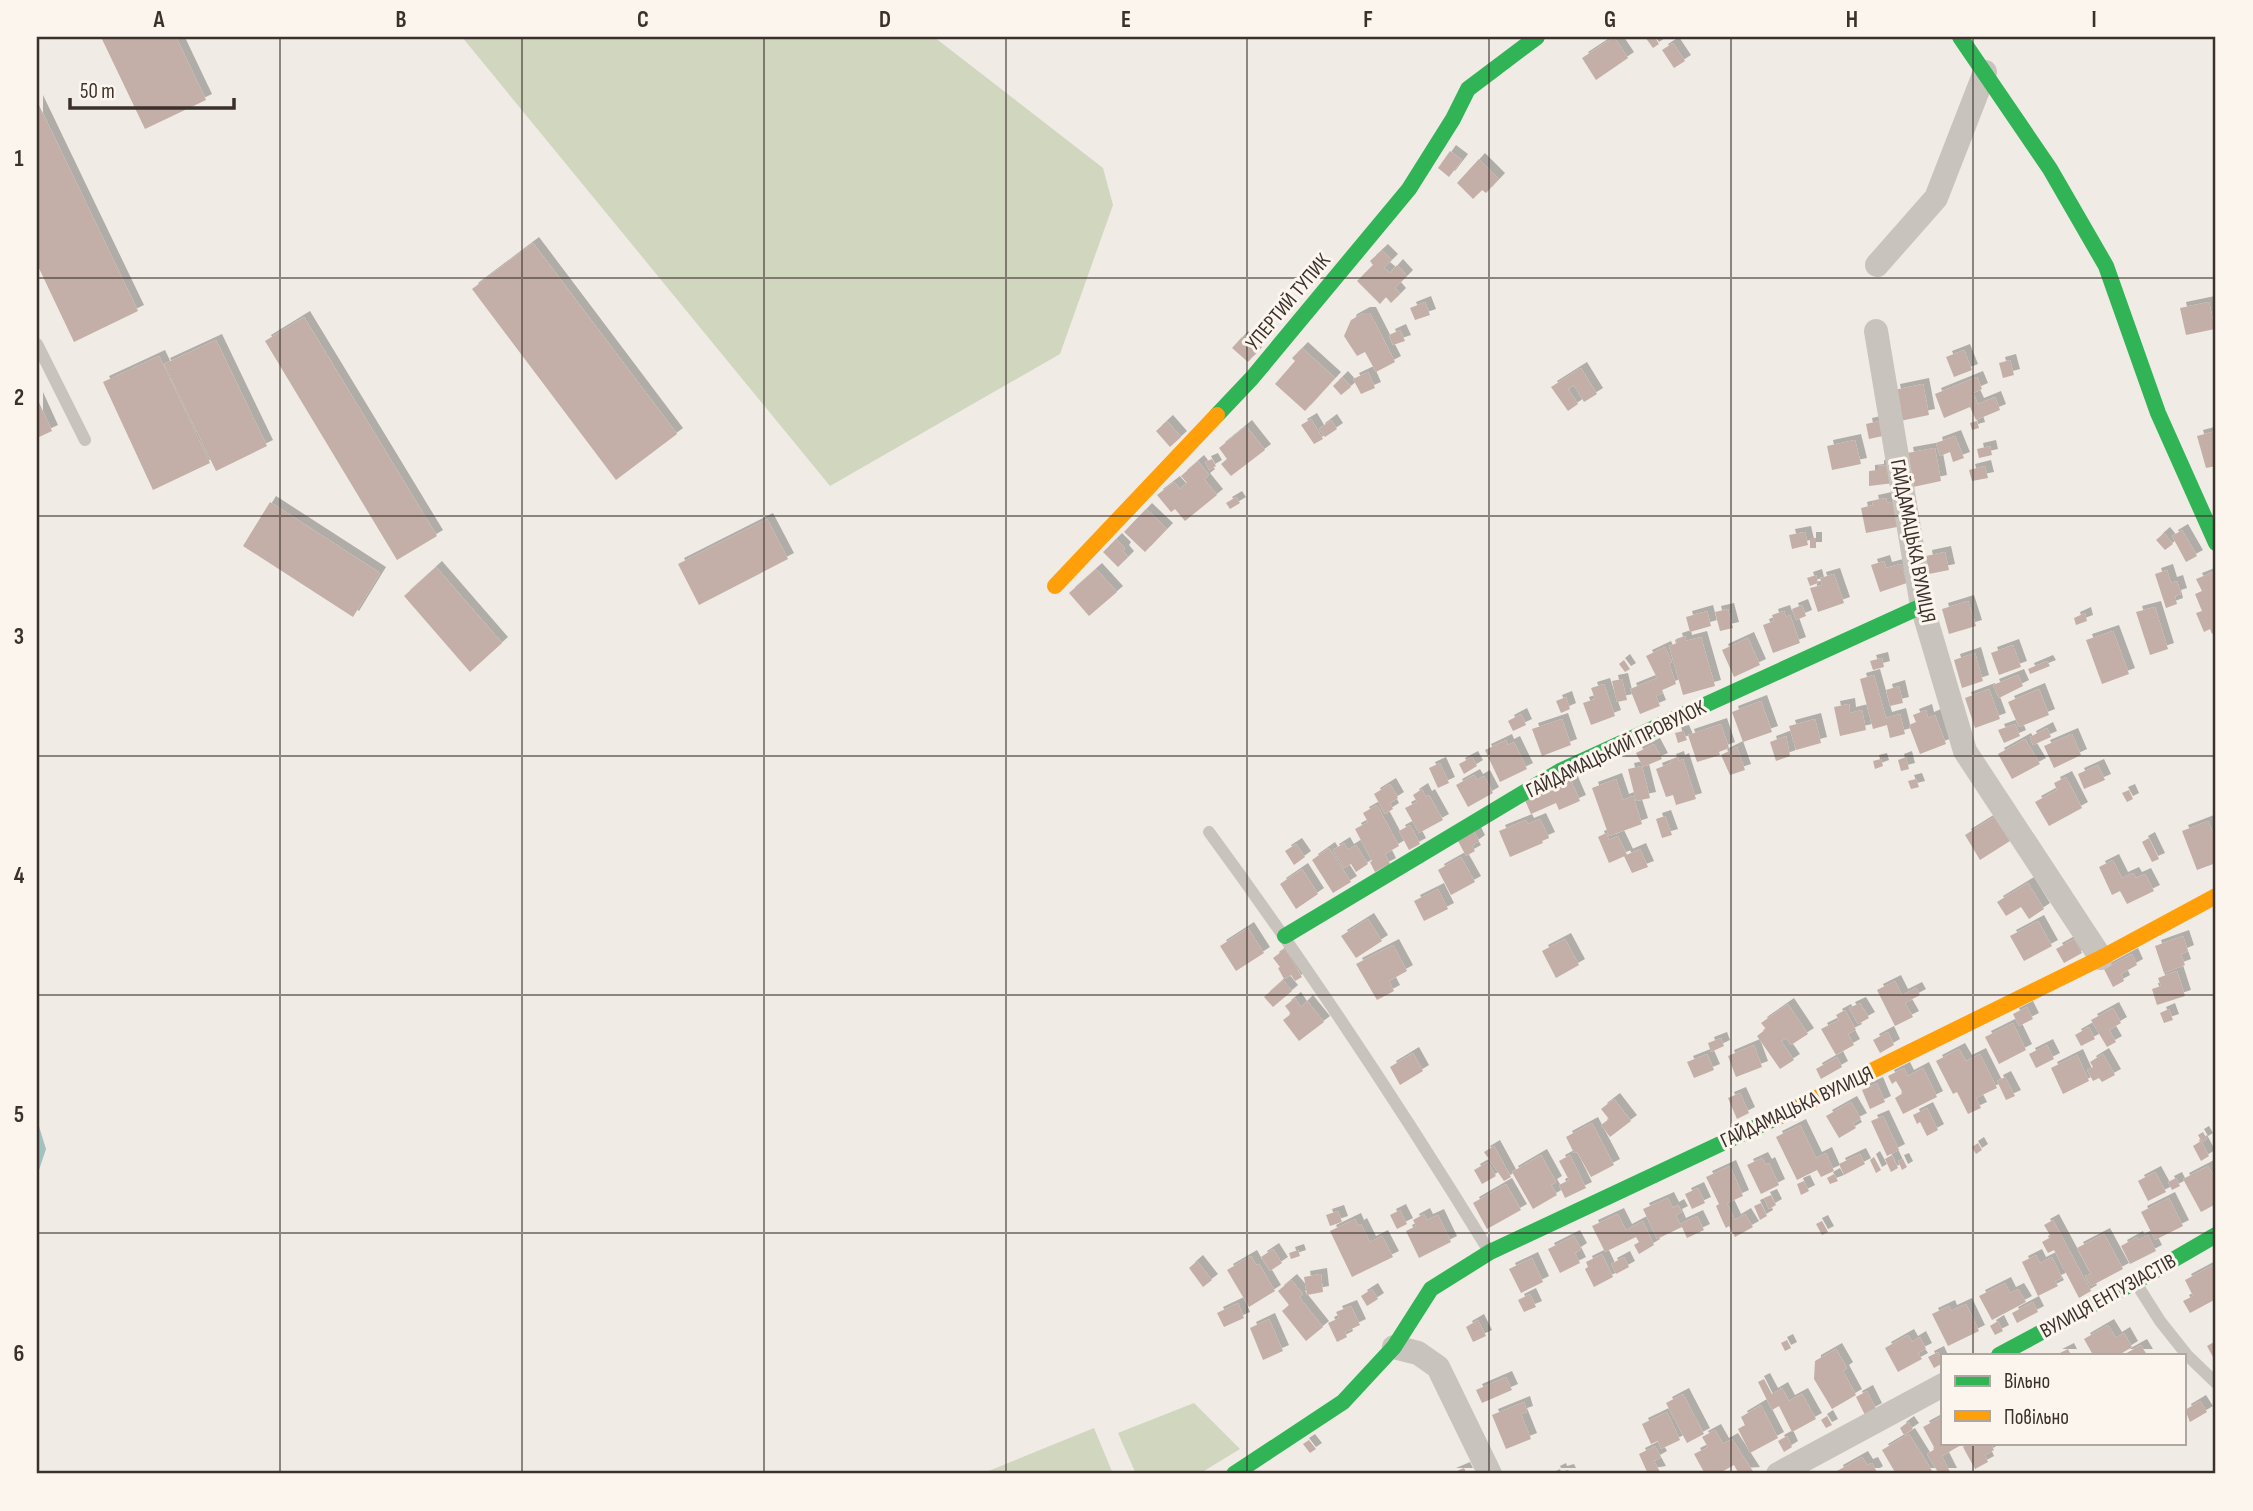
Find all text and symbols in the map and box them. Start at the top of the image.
text: A [153,6,166,34]
text: B [396,6,407,34]
text: C [637,6,649,34]
text: D [879,6,891,34]
text: E [1121,6,1131,34]
text: F [1363,6,1373,34]
text: G [1604,6,1616,34]
text: H [1846,6,1858,34]
text: I [2091,6,2097,34]
scale bar [70,66,234,110]
text: 50 m [80,79,115,104]
text: 1 [14,145,24,173]
street label: УПЕРТИЙ ТУПИК [1240,248,1336,355]
text: 2 [14,384,24,412]
street label: ГАЙДАМАЦЬКА ВУЛИЦЯ [1885,457,1941,625]
text: 3 [14,623,24,651]
street label: ГАЙДАМАЦЬКИЙ ПРОВУЛОК [1522,694,1710,803]
text: 4 [14,862,25,890]
street label: ГАЙДАМАЦЬКА ВУЛИЦЯ [1717,1061,1877,1153]
text: 5 [14,1101,24,1129]
street label: ВУЛИЦЯ ЕНТУЗІАСТІВ [2036,1248,2180,1344]
text: 6 [14,1340,24,1368]
legend [1941,1354,2186,1444]
text: Вільно [2004,1369,2050,1394]
text: Повільно [2004,1405,2069,1430]

